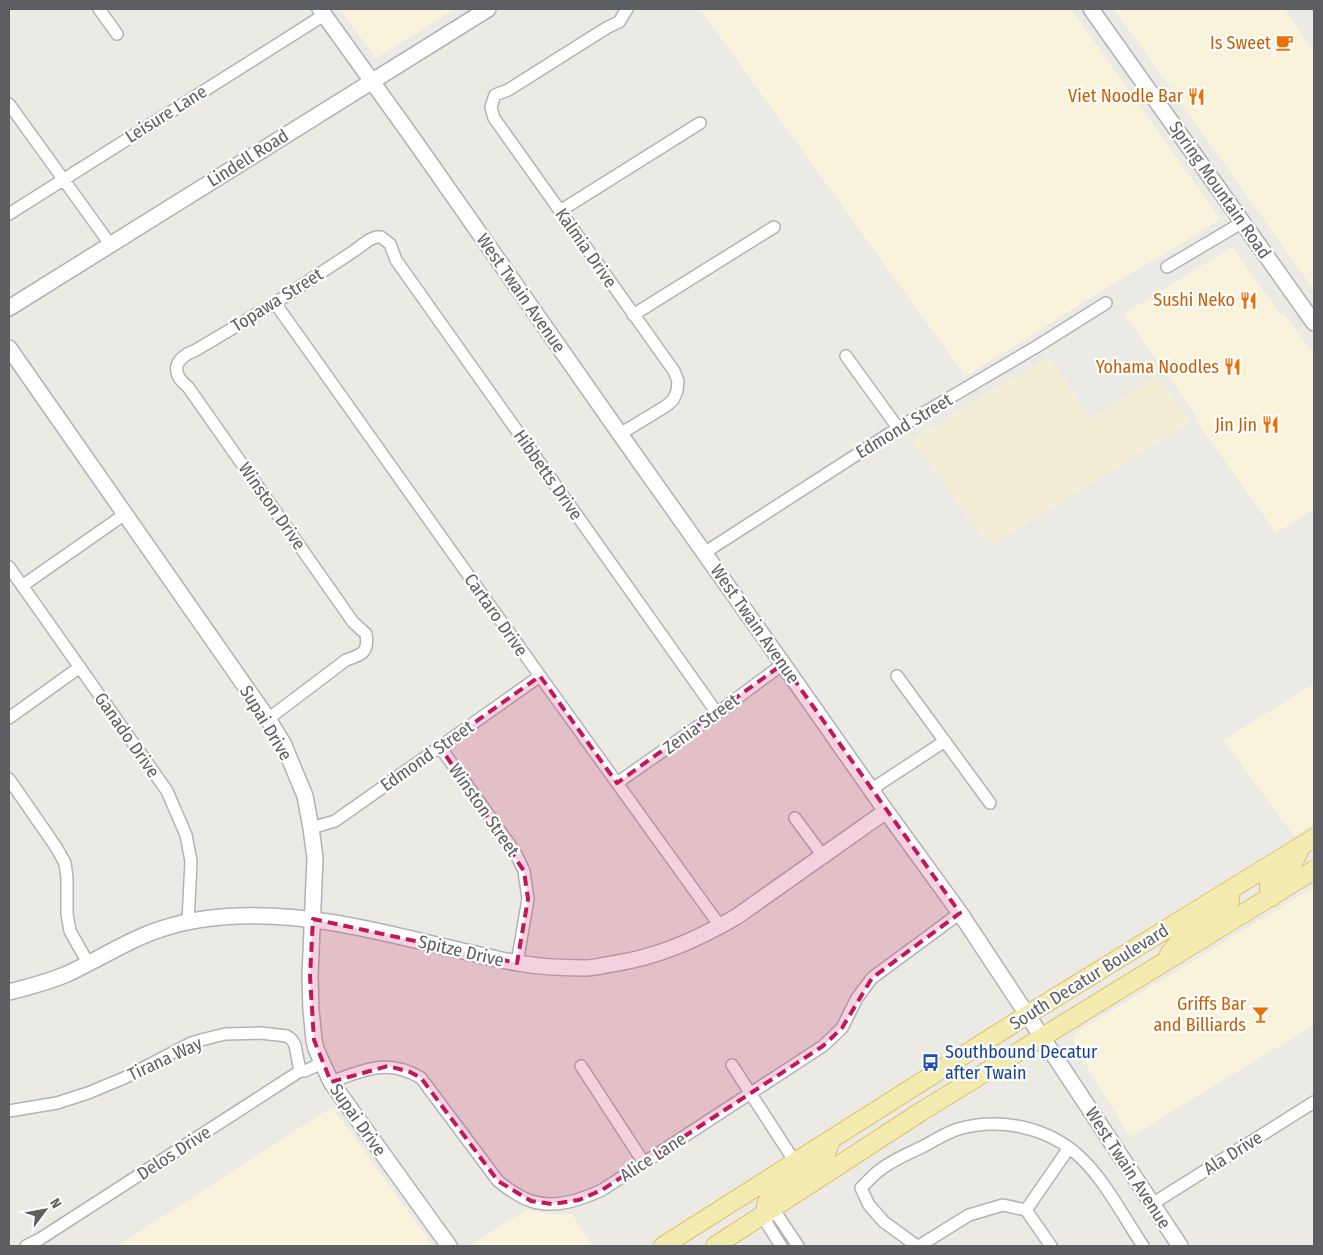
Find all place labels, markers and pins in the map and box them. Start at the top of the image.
place label: Is Sweet [1210,32,1271,54]
cafe icon: Is Sweet [1275,33,1295,53]
place label: Viet Noodle Bar [1068,85,1184,107]
restaurant icon: Viet Noodle Bar [1187,86,1207,106]
place label: Sushi Neko [1153,289,1235,311]
restaurant icon: Sushi Neko [1239,290,1259,310]
place label: Yohama Noodles [1096,356,1219,378]
restaurant icon: Yohama Noodles [1223,357,1243,377]
place label: Jin Jin [1215,414,1257,436]
restaurant icon: Jin Jin [1261,415,1281,435]
place label: Griffs Bar and Billiards [1153,993,1247,1036]
bar icon: Griffs Bar and Billiards [1250,1004,1270,1024]
place label: Southbound Decatur after Twain [945,1041,1098,1084]
bus stop icon: Southbound Decatur after Twain [921,1052,941,1072]

